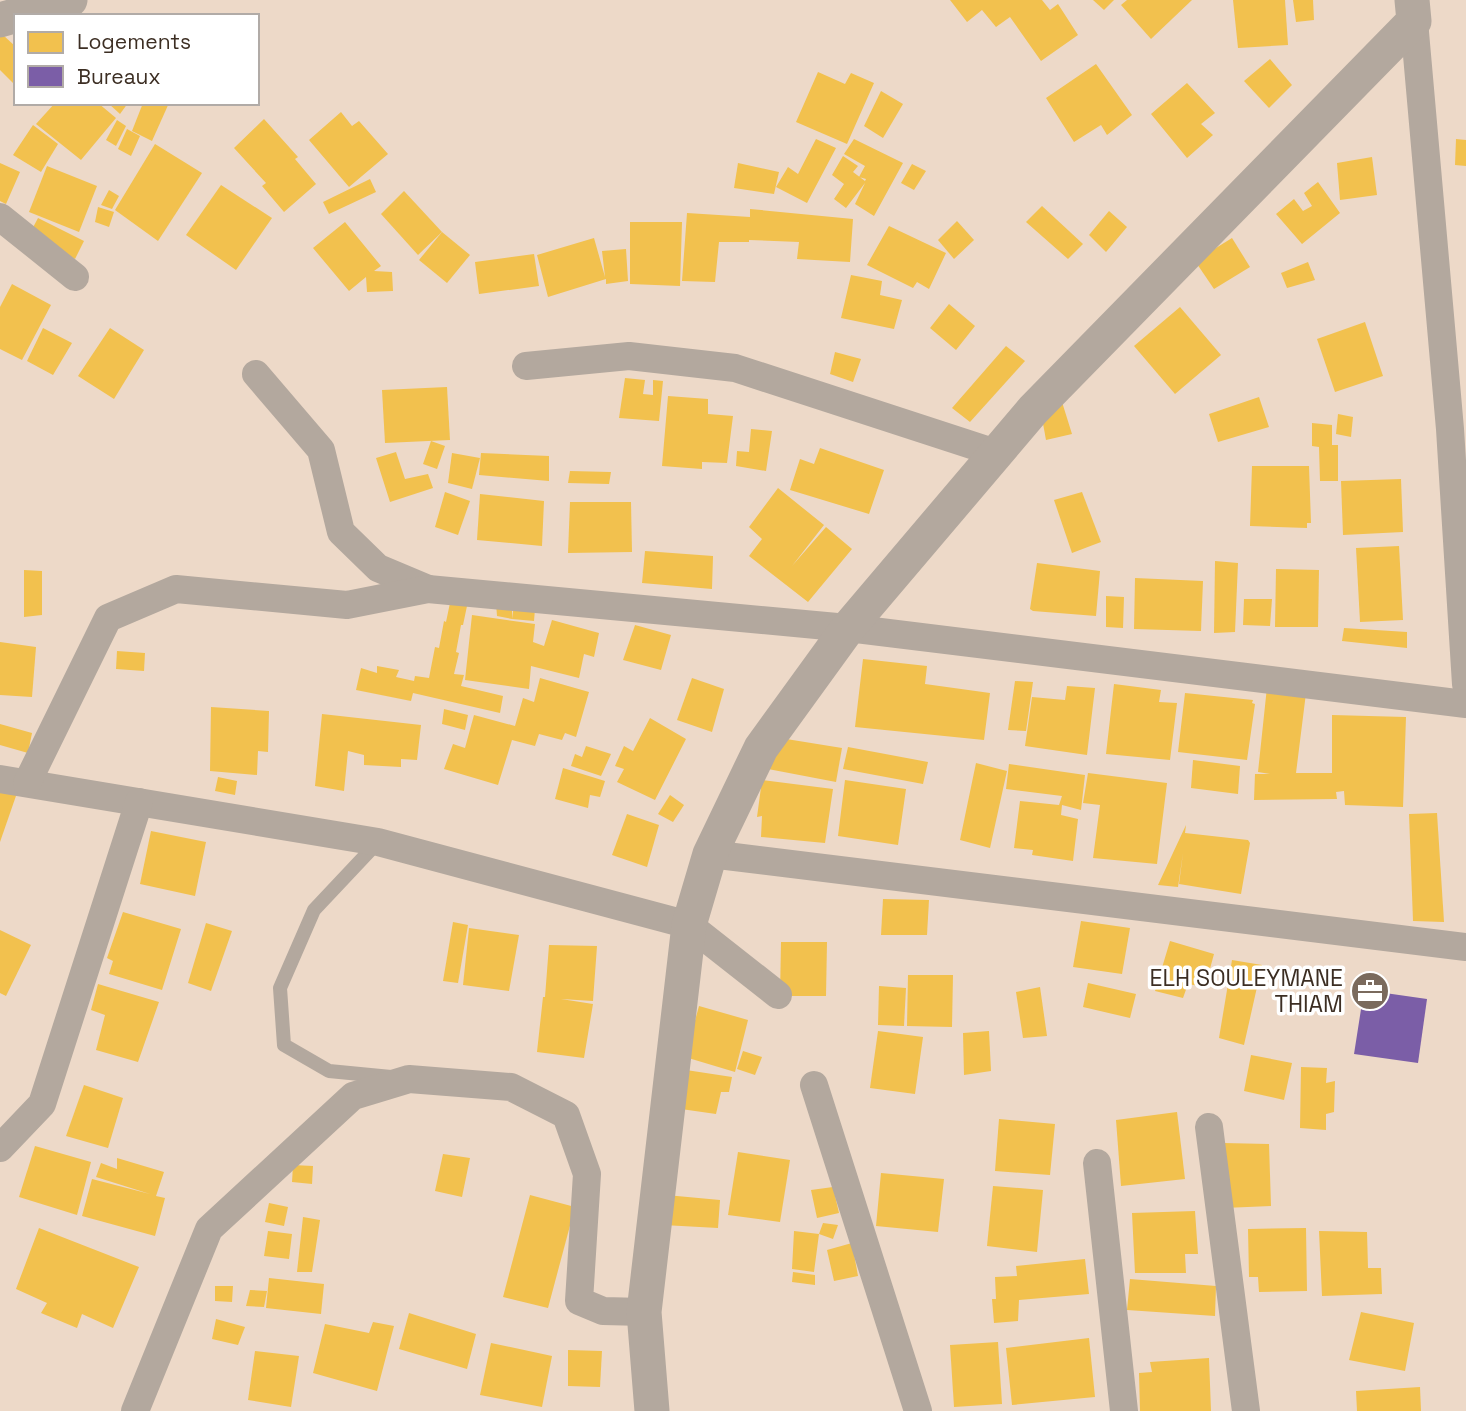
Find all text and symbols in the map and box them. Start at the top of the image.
legend [14,14,259,105]
text: Logements [77,28,191,55]
text: Bureaux [77,63,161,90]
place label: ELH SOULEYMANE THIAM [1150,963,1343,1019]
office icon: ELH SOULEYMANE THIAM [1349,970,1391,1012]

